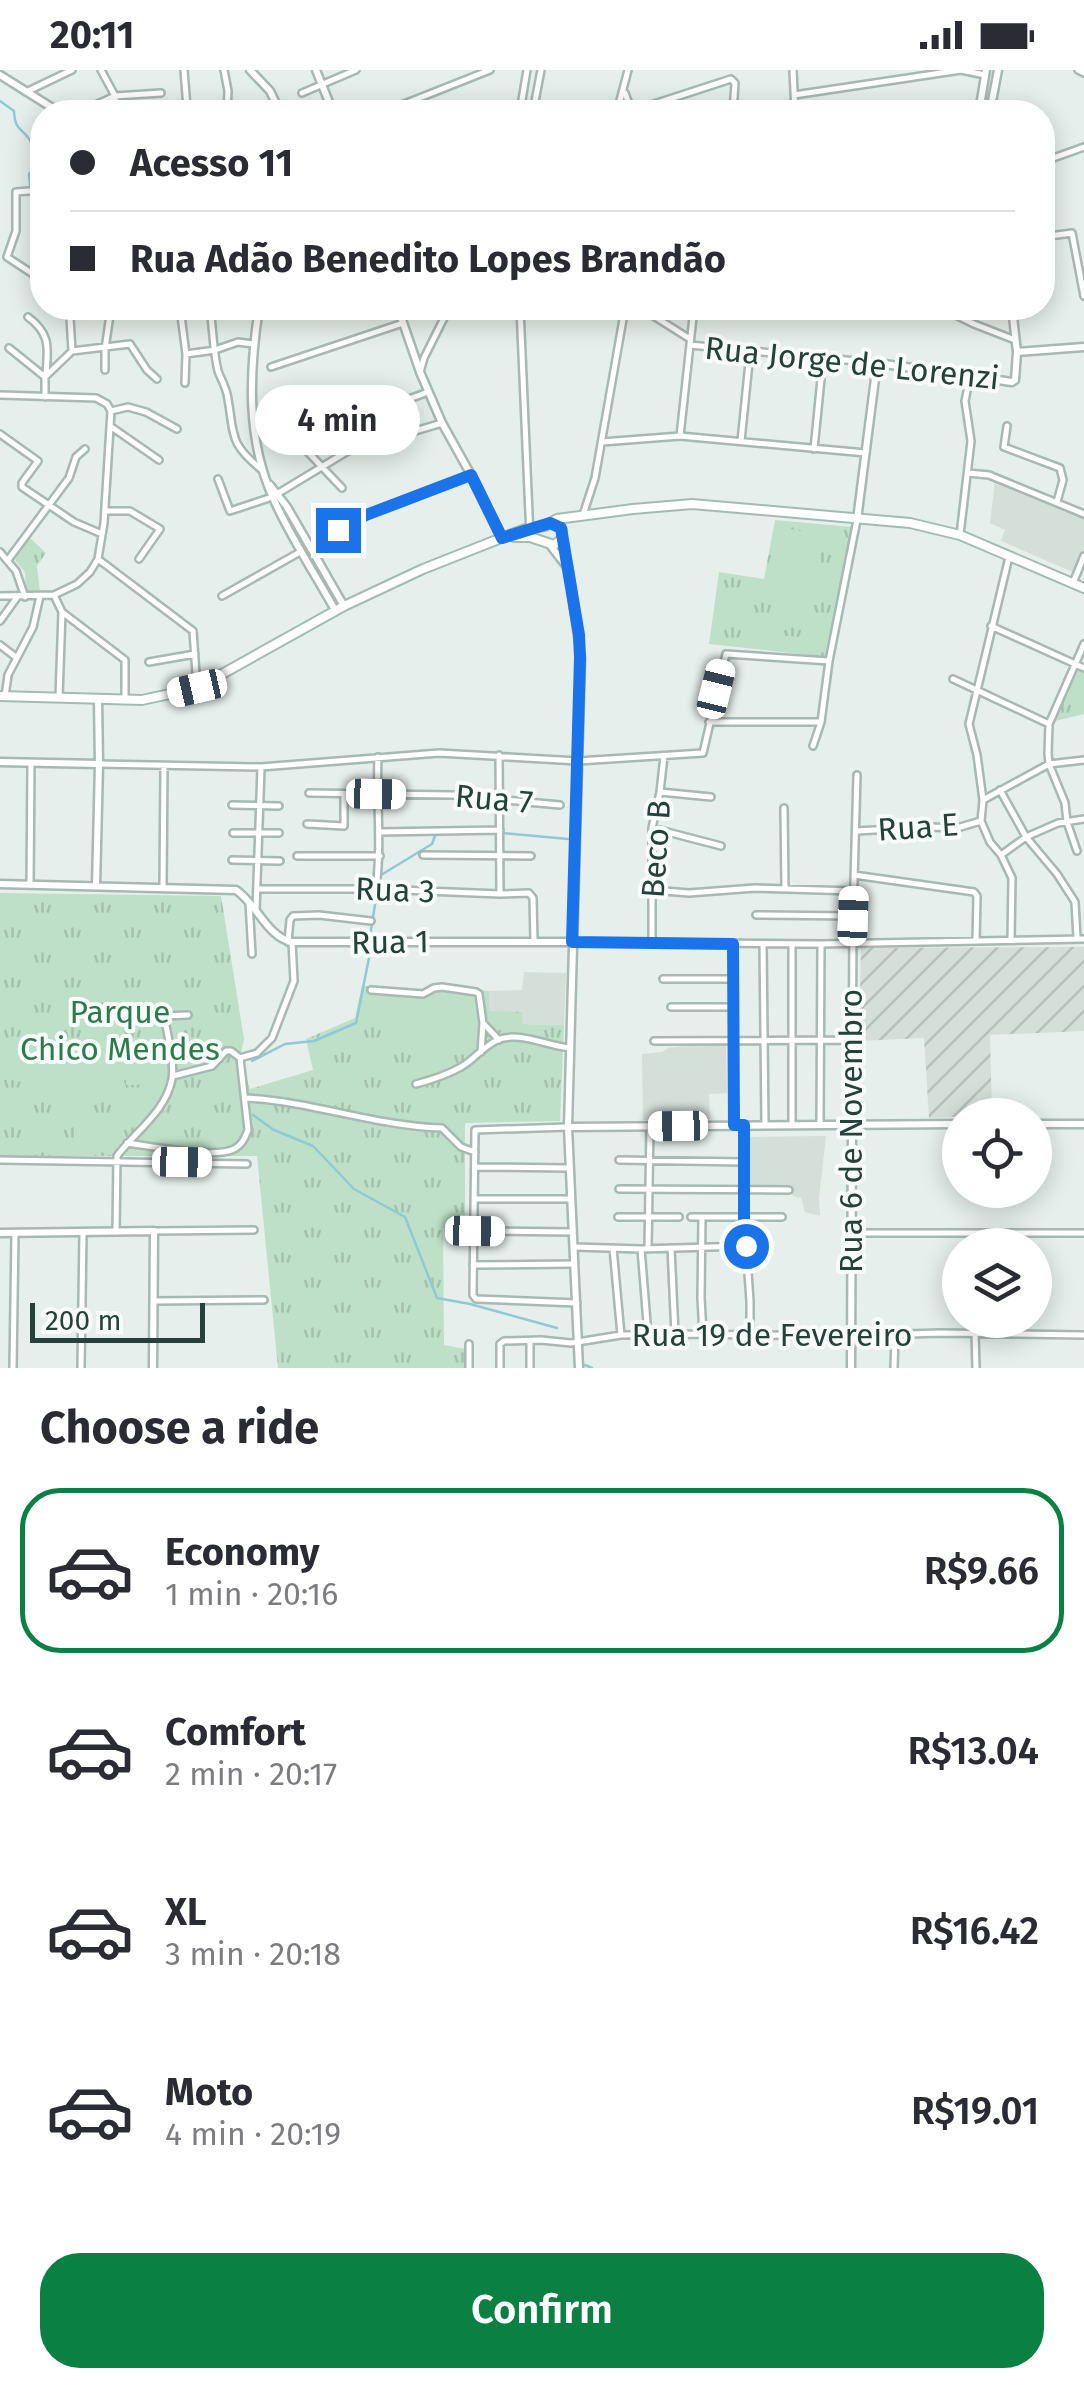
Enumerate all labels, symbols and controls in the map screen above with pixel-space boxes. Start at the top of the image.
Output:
text: 20:11 [50,12,134,58]
text: Acesso 11 [130,140,293,186]
text: Rua Adão Benedito Lopes Brandão [130,236,726,282]
street label: Rua Jorge de Lorenzi [703,329,1001,397]
callout: 4 min [255,385,420,455]
text: 4 min [297,401,378,439]
route end [316,508,361,553]
car [694,656,738,722]
car [164,667,230,709]
street label: Rua 7 [453,777,535,821]
car [346,778,406,810]
street label: Beco B [634,799,678,899]
street label: Rua E [876,805,960,849]
street label: Rua 3 [354,870,436,910]
car [837,885,869,947]
street label: Rua 1 [351,922,429,962]
street label: Rua 6 de Novembro [832,989,870,1273]
park label: Parque Chico Mendes [20,993,220,1068]
map controls [942,1098,1052,1338]
button: locate [942,1098,1052,1208]
car [648,1110,708,1142]
car [152,1146,212,1178]
car [445,1215,505,1247]
route start [724,1224,769,1269]
button: layers [942,1228,1052,1338]
scale bar [30,1298,205,1342]
text: 200 m [45,1304,122,1337]
street label: Rua 19 de Fevereiro [632,1316,912,1354]
text: Choose a ride [40,1401,319,1455]
icon: car [45,1526,135,1616]
text: Economy [165,1529,320,1575]
text: R$9.66 [924,1548,1039,1594]
text: 1 min · 20:16 [165,1575,338,1613]
icon: car [45,1706,135,1796]
text: Comfort [165,1709,306,1755]
text: R$13.04 [908,1728,1039,1774]
text: 2 min · 20:17 [165,1755,337,1793]
icon: car [45,1886,135,1976]
text: XL [165,1889,207,1935]
text: R$16.42 [910,1908,1039,1954]
text: 3 min · 20:18 [165,1935,341,1973]
icon: car [45,2066,135,2156]
text: Moto [165,2069,253,2115]
text: R$19.01 [911,2088,1039,2134]
text: 4 min · 20:19 [165,2115,341,2153]
button: Confirm [40,2253,1044,2368]

